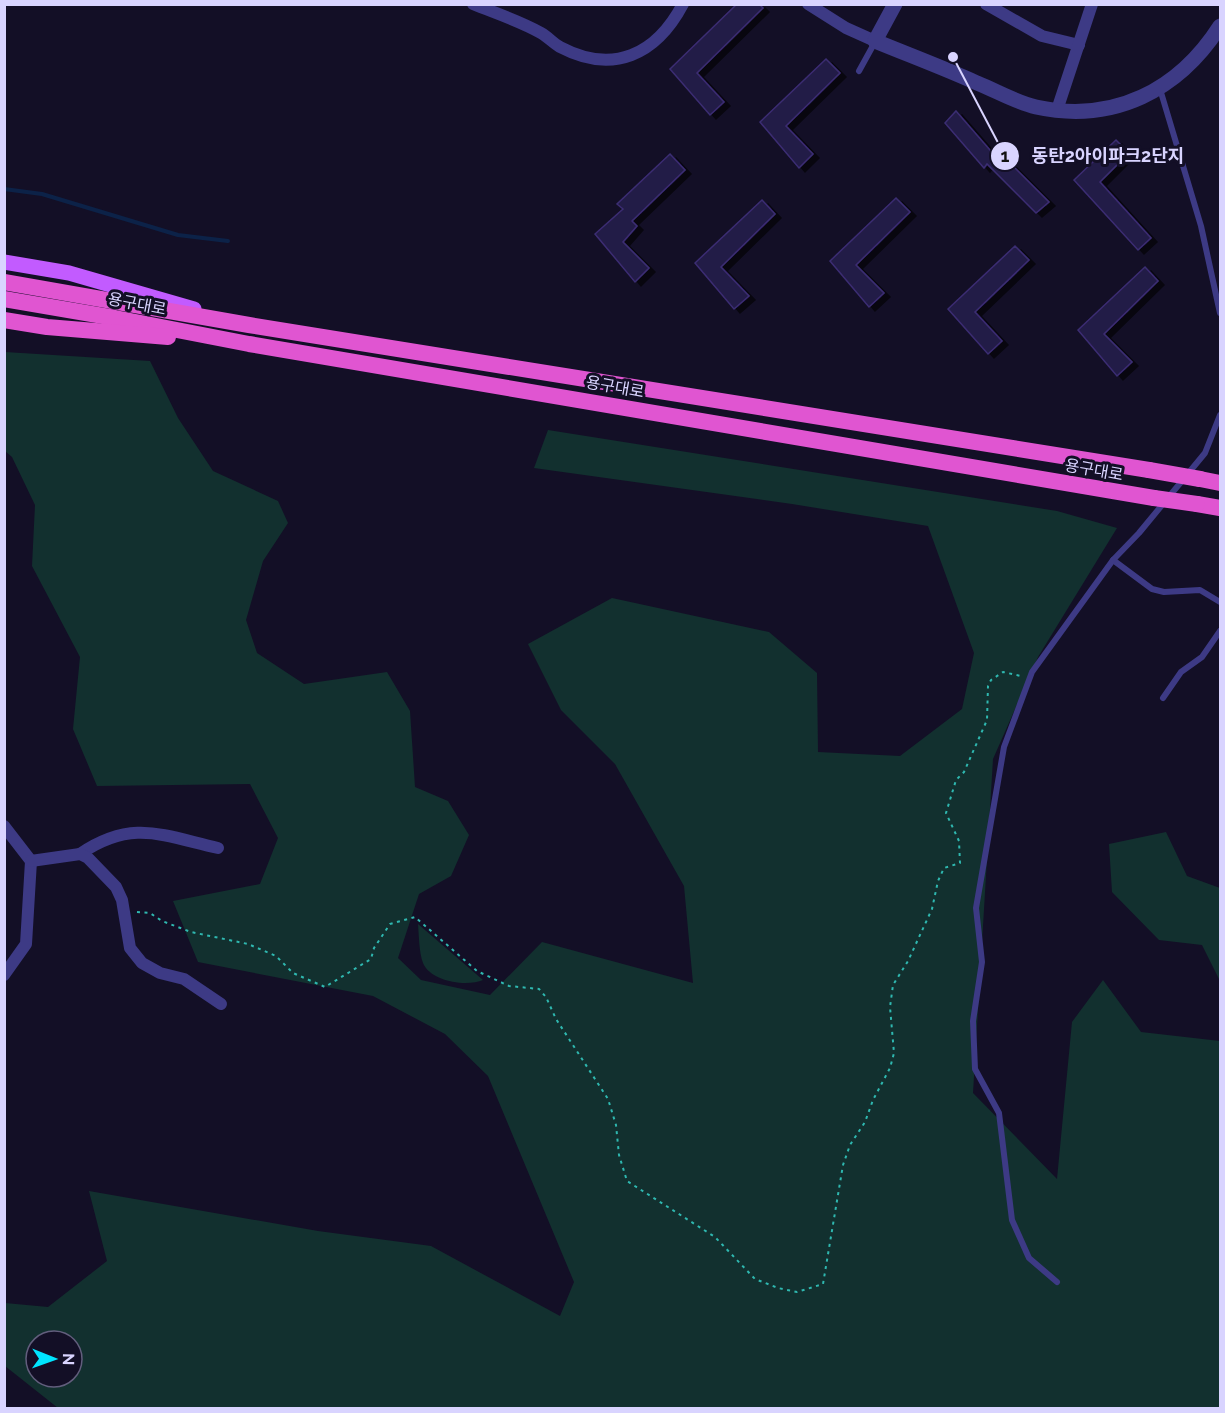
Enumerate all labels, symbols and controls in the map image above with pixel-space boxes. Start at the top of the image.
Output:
callout: 동탄2아이파크2단지 [990,138,1197,174]
text: 1 [1001,145,1010,166]
text: 동탄2아이파크2단지 [1032,145,1184,166]
street label: 용구대로 [106,289,168,319]
street label: 용구대로 [584,373,646,402]
street label: 용구대로 [1063,456,1125,485]
north arrow [24,1329,84,1389]
text: N [59,1353,78,1366]

